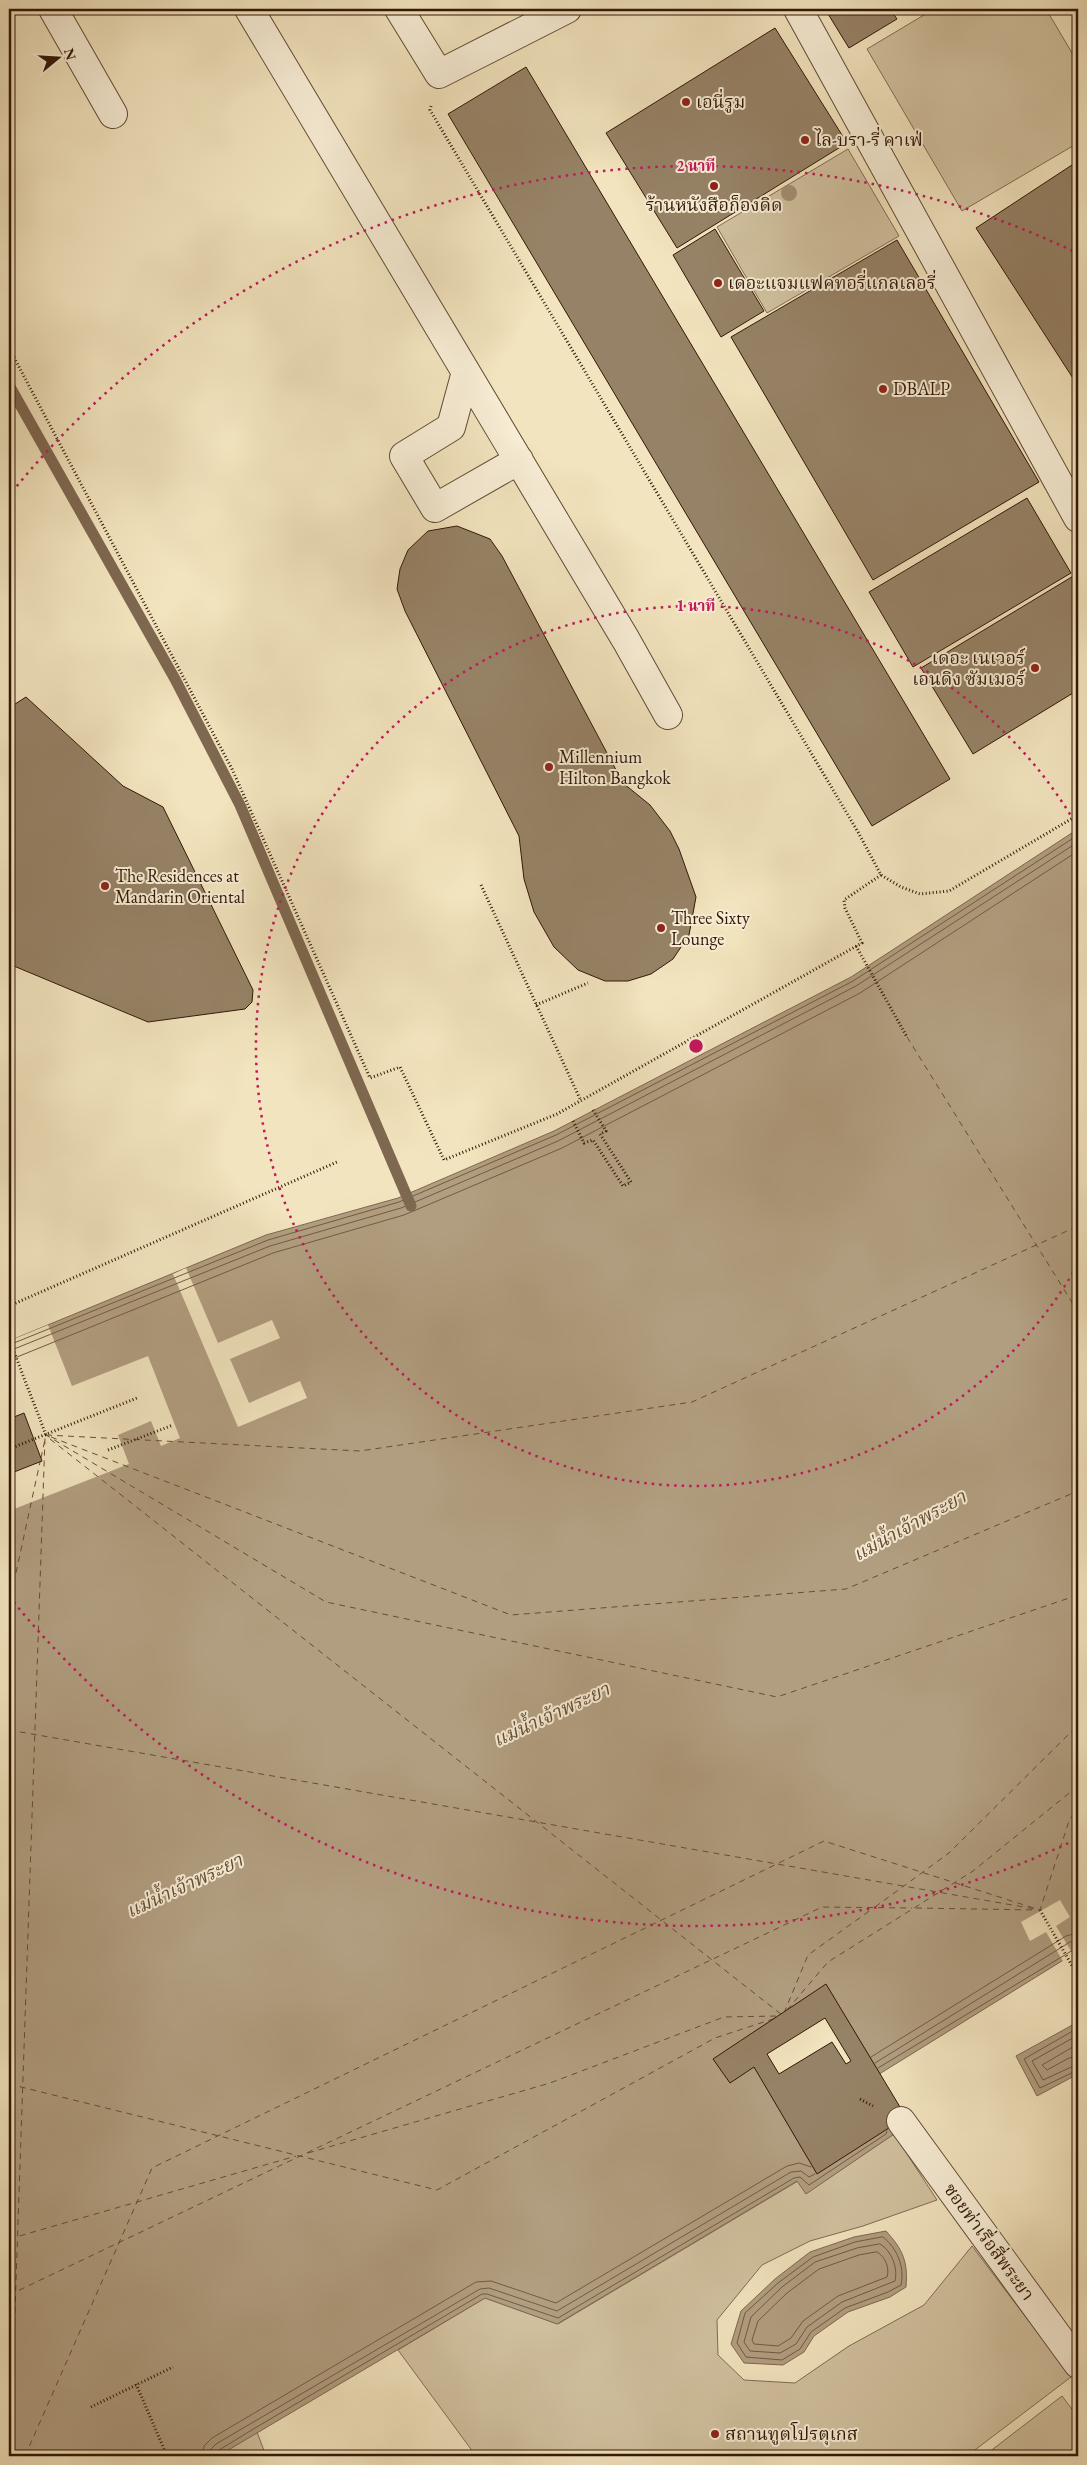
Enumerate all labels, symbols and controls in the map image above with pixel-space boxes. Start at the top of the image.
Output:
north arrow [32,32,82,82]
text: N [60,46,81,63]
place label: เอนี่รูม [696,88,745,113]
marker: เอนี่รูม [680,96,692,108]
place label: ไล-บรา-รี่ คาเฟ่ [814,126,923,151]
marker: ไล-บรา-รี่ คาเฟ่ [799,134,811,146]
text: 2 นาที [677,156,715,175]
marker: ร้านหนังสือก็องดิด [708,180,720,192]
place label: ร้านหนังสือก็องดิด [646,193,782,216]
place label: เดอะแจมแฟคทอรี่แกลเลอรี่ [728,269,936,294]
marker: เดอะแจมแฟคทอรี่แกลเลอรี่ [712,277,724,289]
place label: DBALP [893,377,950,400]
marker: DBALP [877,383,889,395]
text: 1 นาที [677,596,715,615]
place label: เดอะ เนเวอร์ เอนดิง ซัมเมอร์ [912,646,1026,690]
marker: เดอะ เนเวอร์ เอนดิง ซัมเมอร์ [1029,662,1041,674]
place label: Millennium Hilton Bangkok [559,745,671,789]
marker: Millennium Hilton Bangkok [543,761,555,773]
place label: The Residences at Mandarin Oriental [115,864,245,908]
marker: The Residences at Mandarin Oriental [99,880,111,892]
place label: Three Sixty Lounge [671,906,750,950]
marker: Three Sixty Lounge [655,922,667,934]
centre of rings [687,1037,705,1055]
water label: แม่น้ำเจ้าพระยา [847,1482,971,1567]
water label: แม่น้ำเจ้าพระยา [488,1675,614,1752]
water label: แม่น้ำเจ้าพระยา [121,1846,247,1923]
street label: ซอยท่าเรื่อสี่พระยา [939,2177,1041,2305]
place label: สถานทูตโปรตุเกส [725,2421,858,2446]
marker: สถานทูตโปรตุเกส [709,2428,721,2440]

